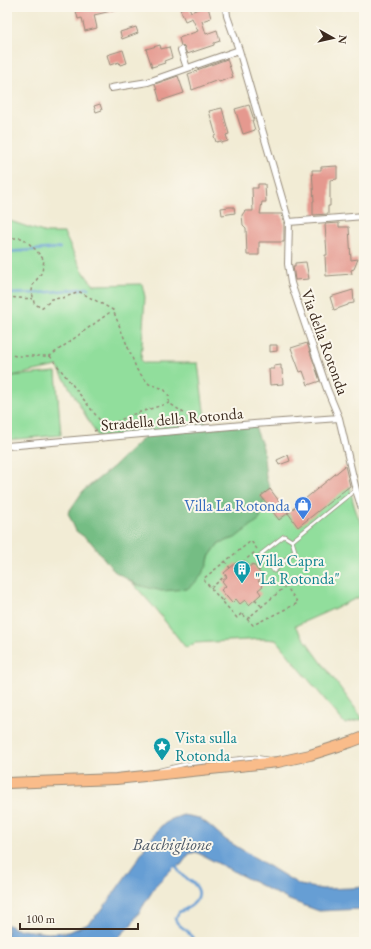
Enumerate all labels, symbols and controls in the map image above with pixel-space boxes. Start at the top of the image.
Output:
north arrow [313,18,353,58]
text: N [335,34,350,45]
street label: Via della Rotonda [296,286,354,398]
street label: Stradella della Rotonda [100,402,245,436]
place label: Villa La Rotonda [184,495,291,516]
shop icon: Villa La Rotonda [293,495,313,520]
place label: Villa Capra "La Rotonda" [255,550,340,589]
building icon: Villa Capra "La Rotonda" [232,559,252,584]
place label: Vista sulla Rotonda [175,727,237,766]
place icon: Vista sulla Rotonda [152,736,172,761]
water label: Bacchiglione [132,833,212,855]
scale bar [20,905,138,931]
text: 100 m [26,911,56,927]

